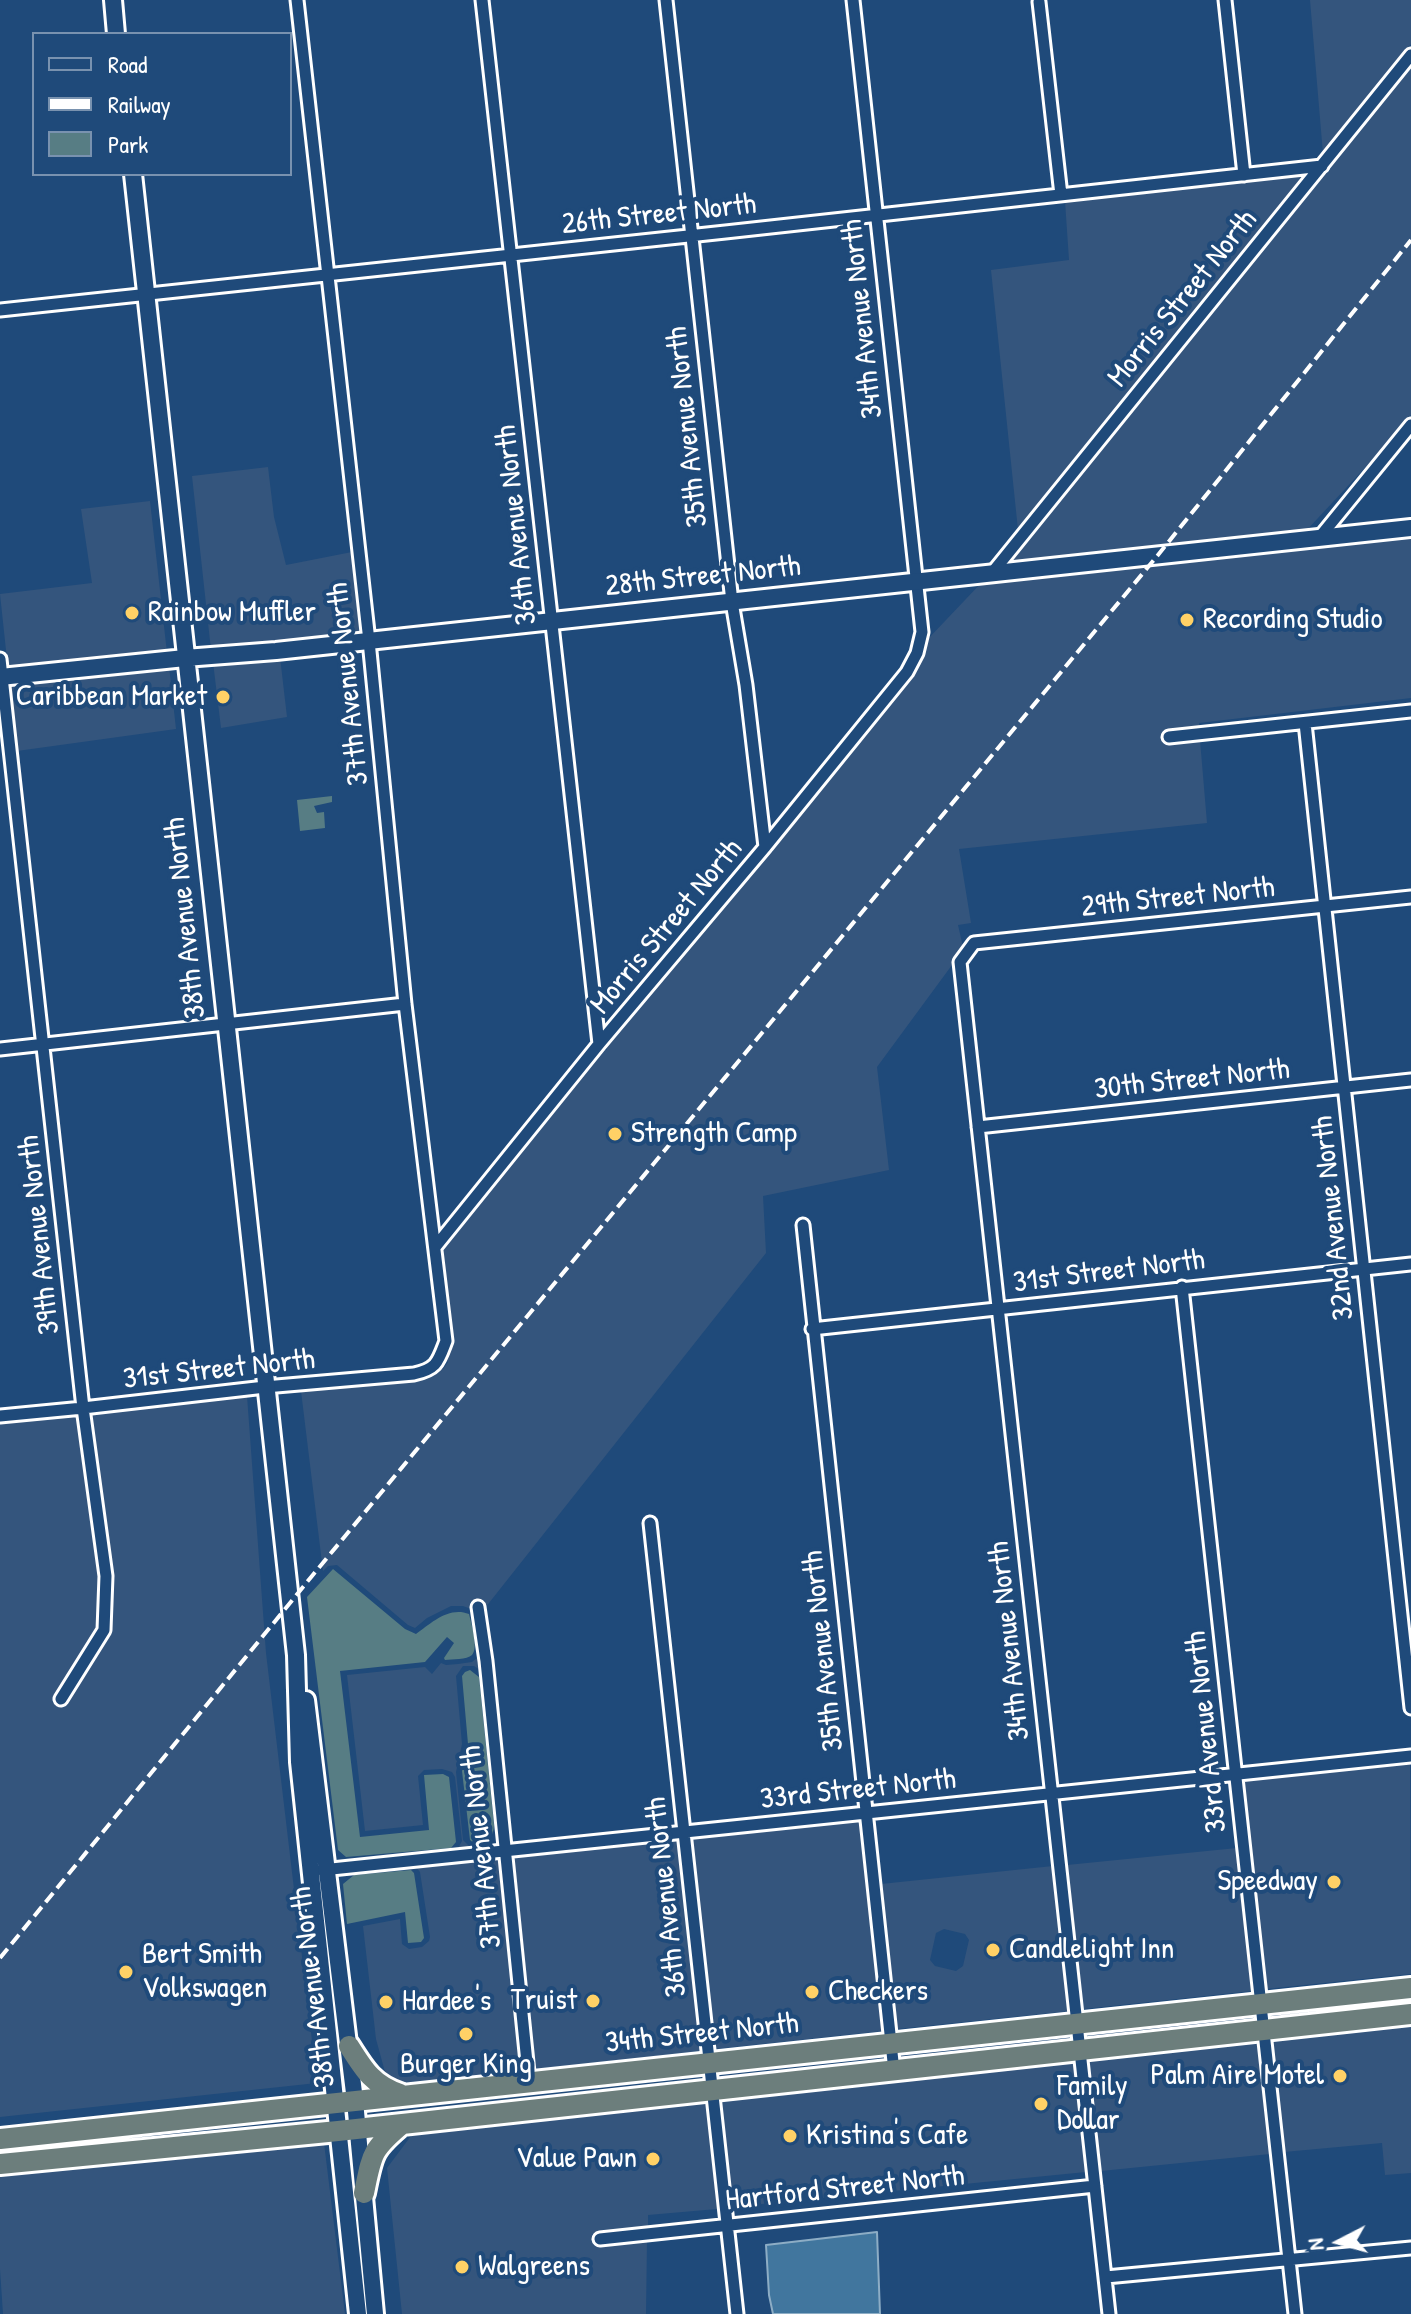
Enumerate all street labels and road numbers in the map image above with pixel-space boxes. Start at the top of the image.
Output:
street label: 26th Street North [560,187,758,243]
street label: Morris Street North [1101,203,1265,395]
street label: 34th Avenue North [835,218,891,420]
street label: 35th Avenue North [660,325,716,529]
street label: 36th Avenue North [489,423,545,627]
street label: 28th Street North [604,549,802,605]
street label: 37th Avenue North [320,581,378,787]
street label: 38th Avenue North [158,816,214,1020]
street label: Morris Street North [583,832,751,1022]
street label: 29th Street North [1080,870,1276,926]
street label: 30th Street North [1093,1052,1291,1108]
street label: 32nd Avenue North [1305,1114,1363,1322]
street label: 39th Avenue North [12,1134,68,1336]
street label: 31st Street North [1011,1242,1207,1302]
street label: 31st Street North [121,1342,317,1398]
street label: 34th Avenue North [982,1540,1038,1742]
street label: 35th Avenue North [796,1549,852,1753]
street label: 33rd Avenue North [1179,1629,1235,1835]
street label: 37th Avenue North [453,1744,511,1950]
street label: 33rd Street North [759,1762,957,1818]
street label: 36th Avenue North [639,1795,695,1999]
street label: 38th Avenue North [284,1885,344,2089]
street label: 34th Street North [604,2006,800,2062]
street label: Hartford Street North [724,2159,966,2219]

